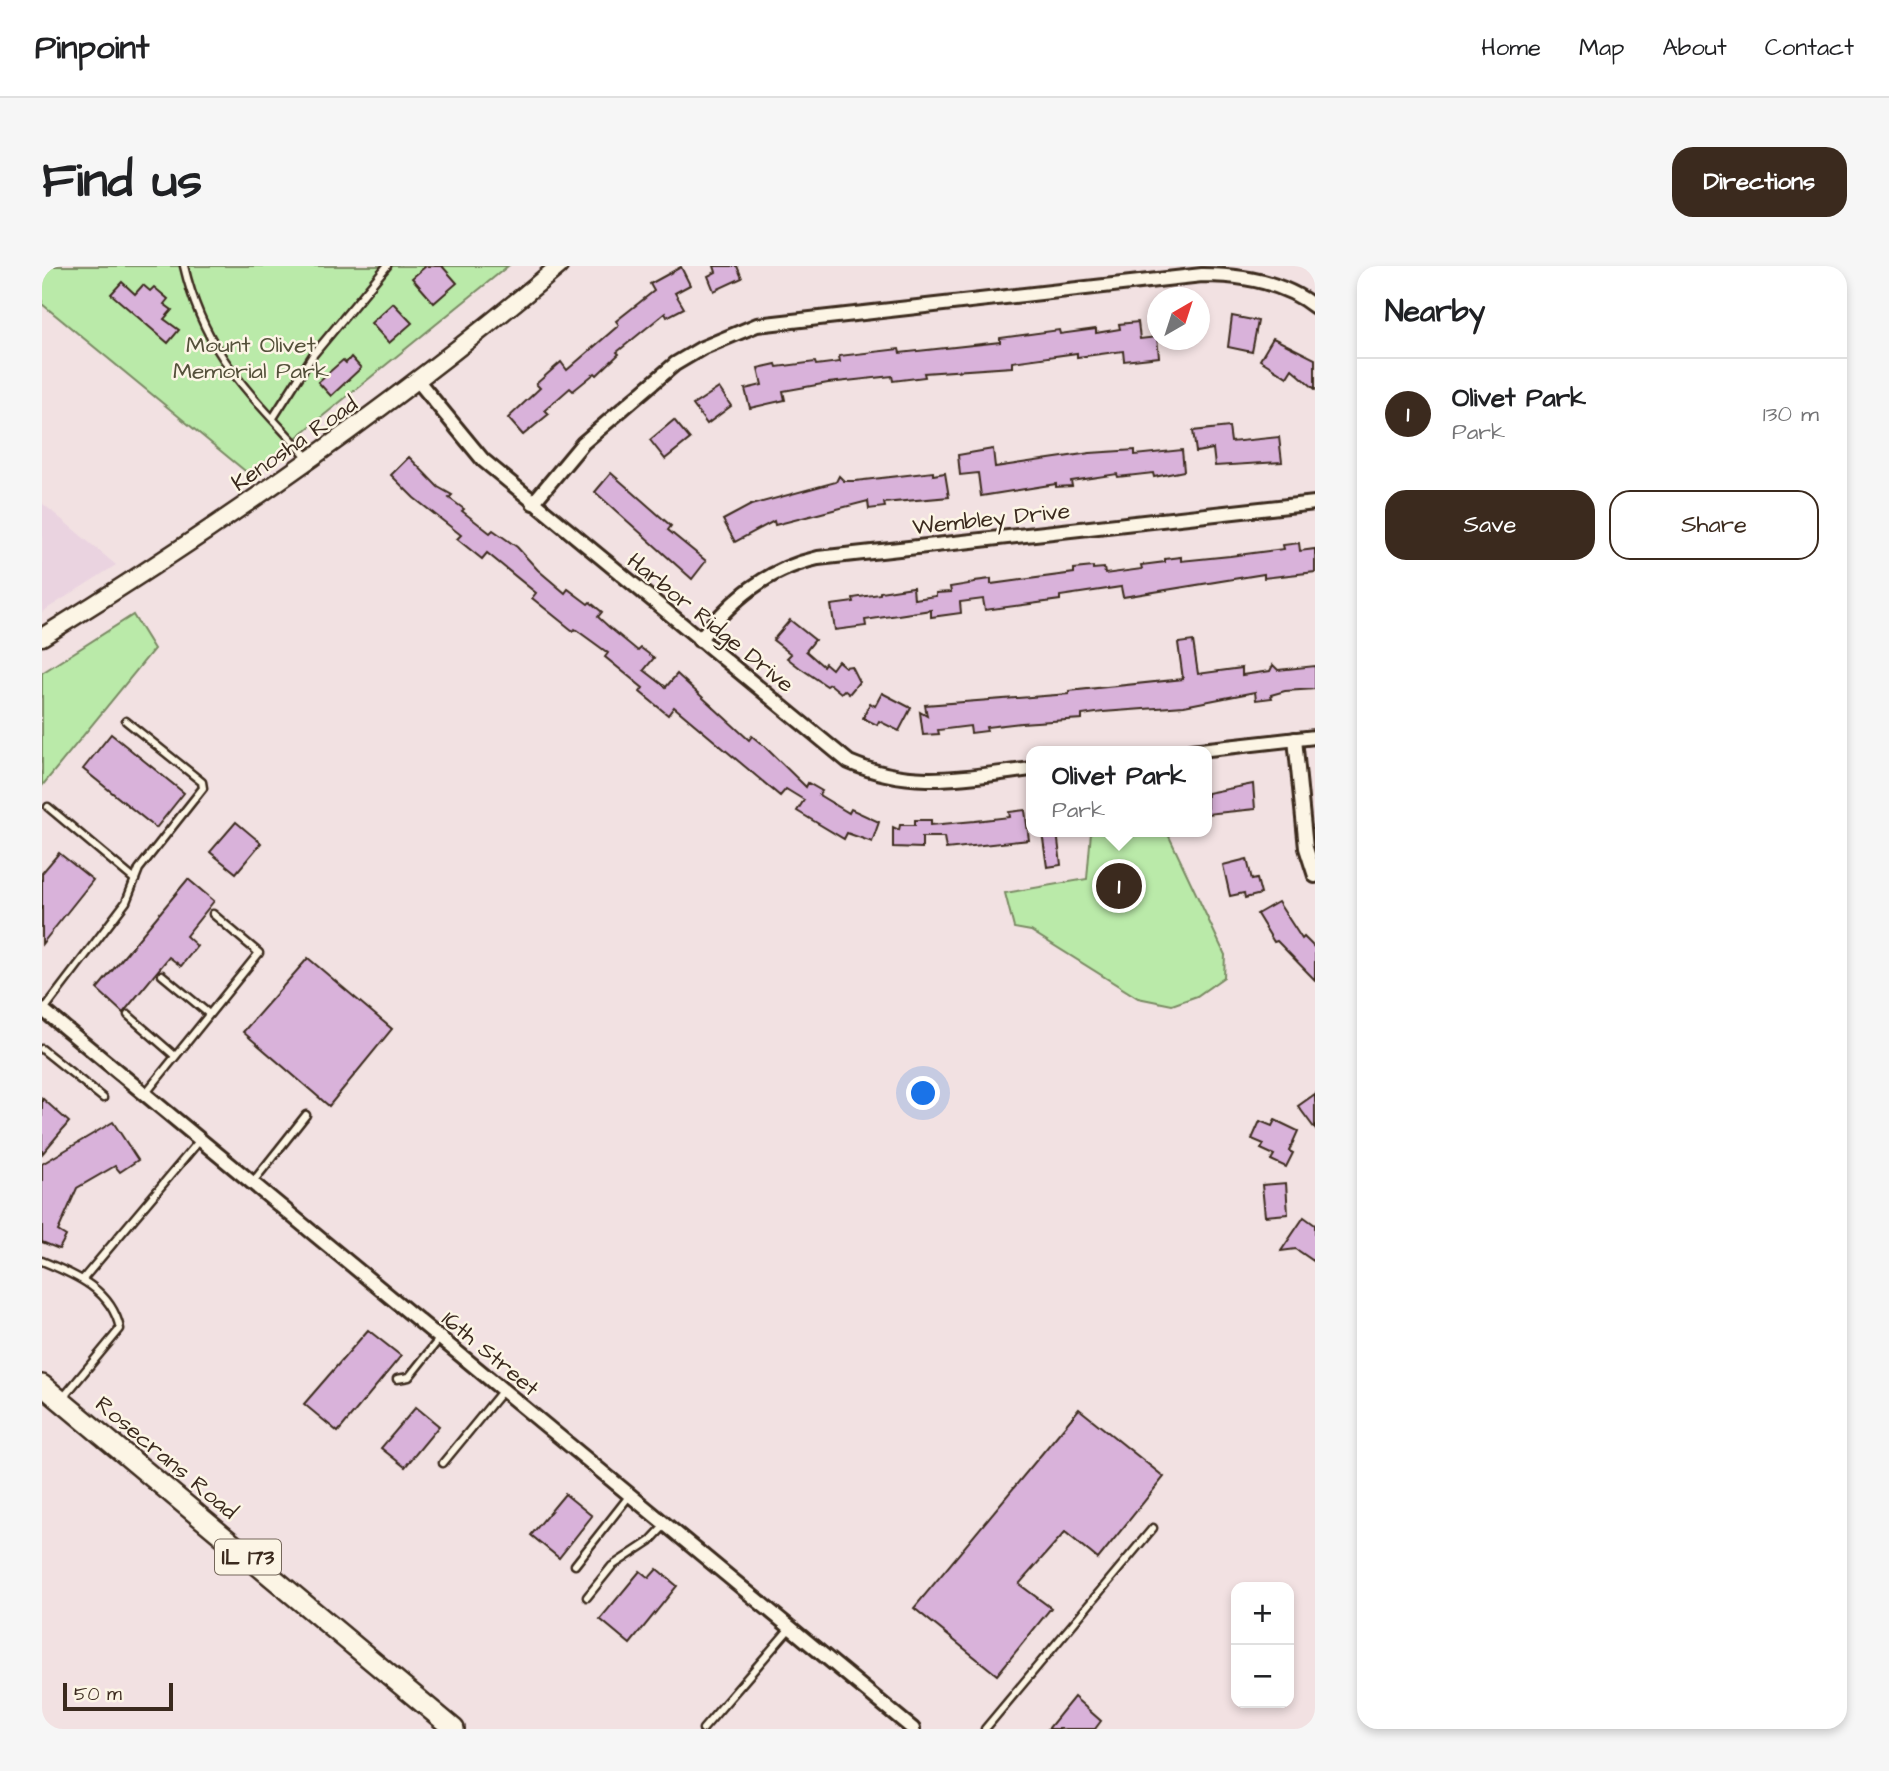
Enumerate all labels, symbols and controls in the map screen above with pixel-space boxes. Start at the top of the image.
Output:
text: Pinpoint [35,25,149,71]
text: Home [1481,31,1541,65]
text: Map [1579,31,1624,65]
text: About [1662,31,1727,65]
text: Contact [1765,31,1854,65]
button: Directions [1672,147,1847,217]
text: Find us [42,148,202,216]
north arrow [1147,287,1210,350]
text: Nearby [1385,291,1485,333]
park label: Mount Olivet Memorial Park [173,329,329,387]
text: Olivet Park [1452,380,1586,416]
street label: Kenosha Road [225,388,364,499]
text: 1 [1407,398,1409,430]
text: 130 m [1763,398,1819,430]
text: Park [1452,416,1505,448]
button: Save [1385,490,1595,560]
button: Share [1609,490,1819,560]
street label: Wembley Drive [911,495,1072,544]
street label: Harbor Ridge Drive [619,545,801,701]
popup [1026,746,1212,837]
text: Olivet Park [1052,758,1186,794]
text: Park [1052,794,1105,826]
pin: 1 [1096,860,1142,912]
your location [906,1076,940,1110]
street label: 16th Street [435,1304,546,1404]
street label: Rosecrans Road [88,1389,245,1527]
road number: IL 173 [215,1540,281,1574]
map controls [1231,1582,1294,1708]
button: + [1231,1582,1294,1645]
button: − [1231,1645,1294,1708]
scale bar [63,1680,173,1712]
text: 50 m [74,1681,122,1708]

